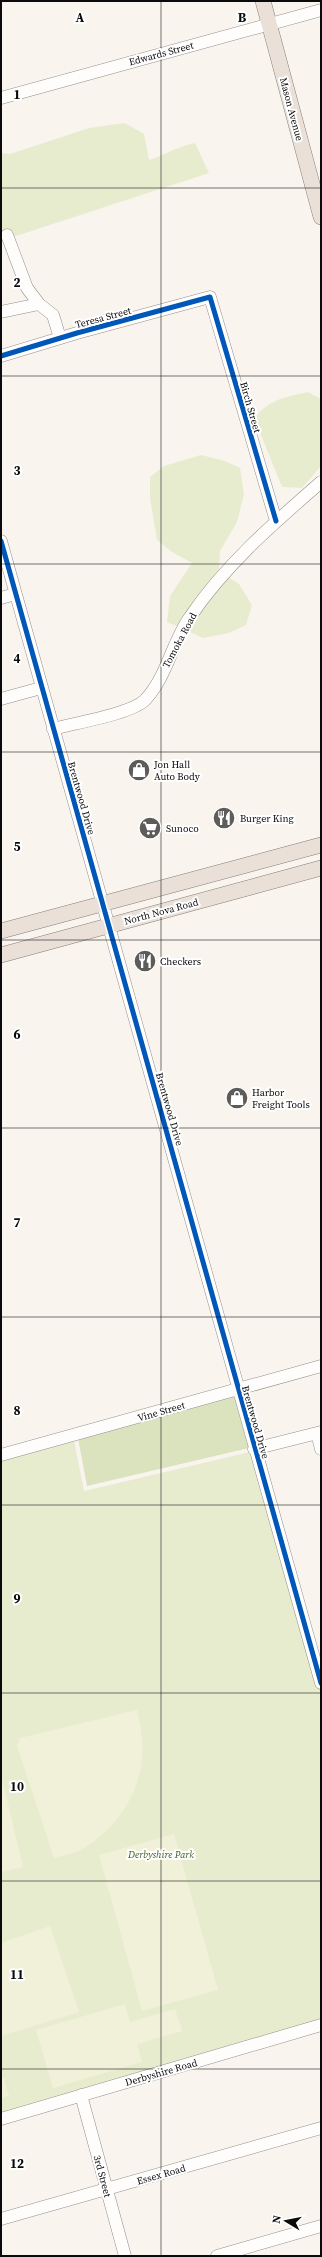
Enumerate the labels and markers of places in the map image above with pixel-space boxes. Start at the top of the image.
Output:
shop icon: Jon Hall Auto Body [126,757,152,783]
place label: Jon Hall Auto Body [153,758,201,783]
restaurant icon: Burger King [211,805,237,831]
place label: Burger King [240,812,294,825]
supermarket icon: Sunoco [137,815,163,841]
place label: Sunoco [166,822,199,835]
restaurant icon: Checkers [132,948,158,974]
place label: Checkers [160,955,201,968]
shop icon: Harbor Freight Tools [224,1085,250,1111]
place label: Harbor Freight Tools [252,1086,310,1111]

